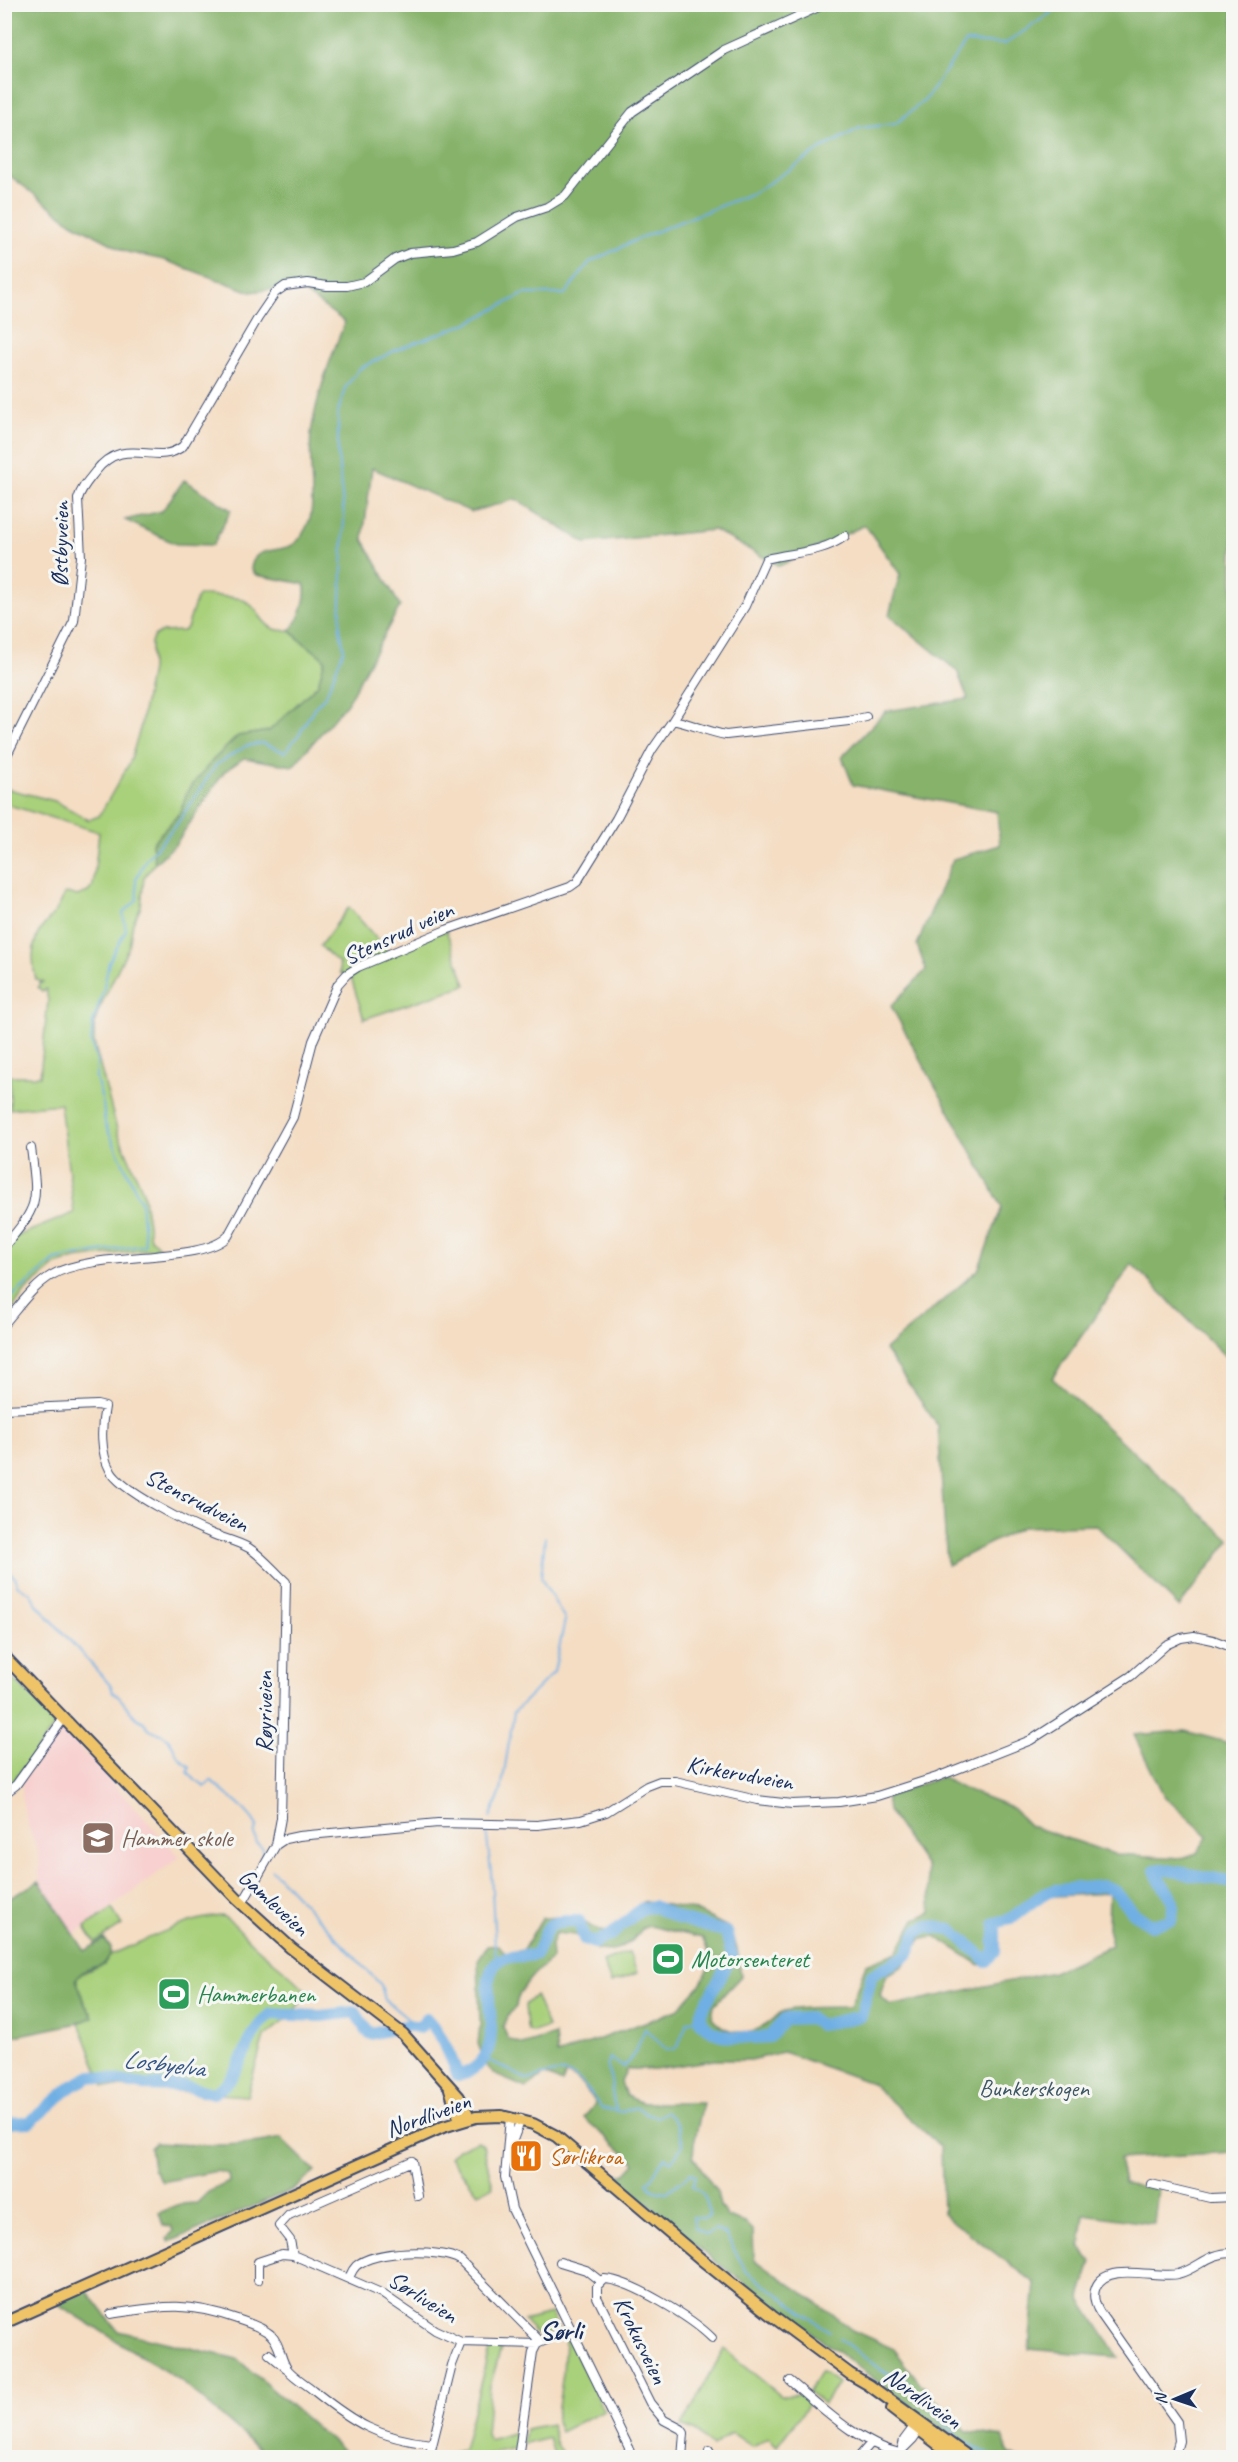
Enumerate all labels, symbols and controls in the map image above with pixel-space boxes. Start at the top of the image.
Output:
street label: Østbyveien [44,500,76,587]
street label: Stensrud veien [338,894,459,972]
street label: Stensrudveien [140,1461,255,1539]
street label: Røyriveien [249,1670,279,1753]
street label: Kirkerudveien [684,1749,797,1797]
school or university icon: Hammer skole [80,1820,116,1856]
place label: Hammer skole [121,1823,235,1853]
street label: Gamleveien [232,1862,317,1943]
sports icon: Motorsenteret [650,1941,686,1977]
place label: Motorsenteret [691,1944,811,1974]
sports icon: Hammerbanen [156,1976,192,2012]
place label: Hammerbanen [197,1979,316,2009]
water label: Losbyelva [122,2042,210,2085]
park label: Bunkerskogen [979,2073,1090,2103]
street label: Nordliveien [381,2086,475,2144]
restaurant icon: Sørlikroa [508,2138,544,2174]
place label: Sørlikroa [549,2141,624,2171]
street label: Sørliveien [383,2264,464,2331]
street label: Krokusveien [607,2291,675,2389]
district label: Sørli [540,2313,586,2347]
street label: Nordliveien [878,2360,968,2436]
north arrow [1145,2369,1205,2429]
text: N [1151,2391,1171,2405]

